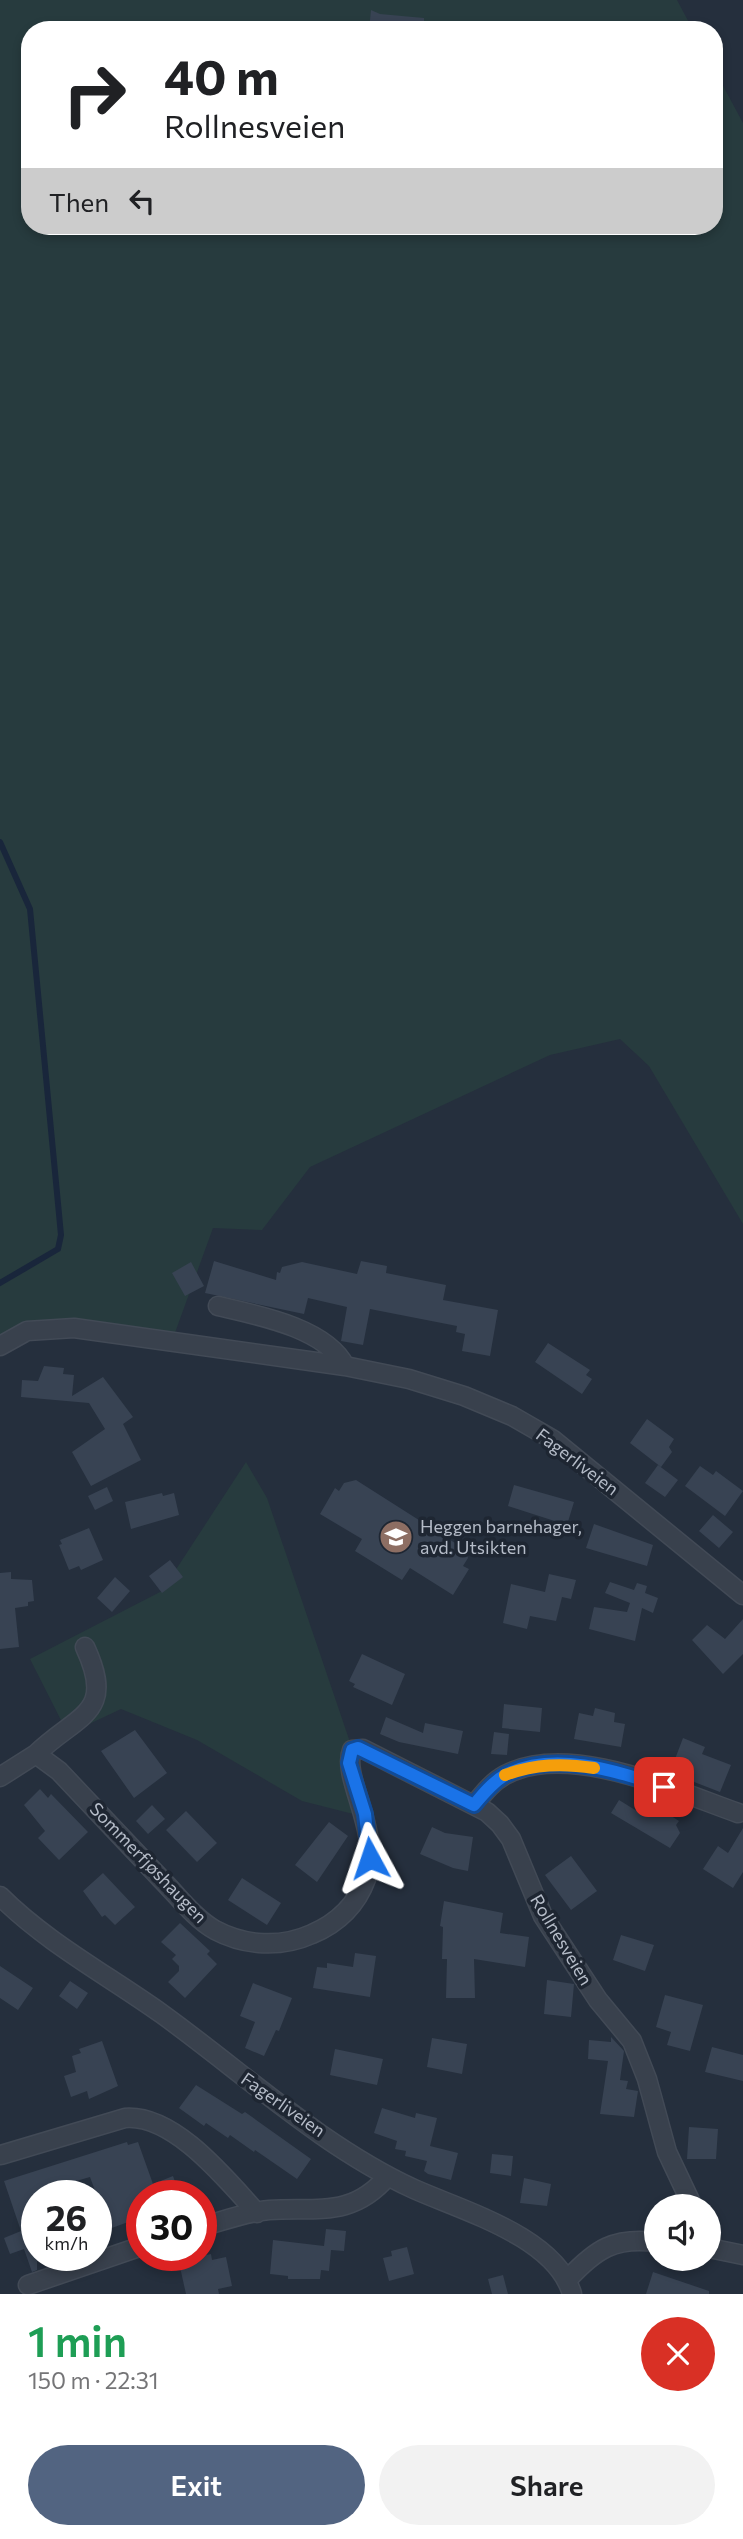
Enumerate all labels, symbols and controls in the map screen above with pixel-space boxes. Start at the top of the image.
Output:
text: 40 m [164,45,279,105]
icon: right [49,49,140,140]
text: Rollnesveien [164,105,345,145]
icon: left [123,182,161,220]
text: Then [49,186,109,217]
street label: Fagerliveien [532,1423,623,1499]
place label: Heggen barnehager, avd. Utsikten [420,1515,582,1558]
school or university icon: Heggen barnehager, avd. Utsikten [377,1518,415,1556]
pin [634,1757,694,1817]
icon: arrive [645,1768,683,1806]
street label: Sommerfjøshaugen [86,1797,212,1927]
position arrow [333,1821,407,1895]
street label: Rollnesveien [526,1890,598,1989]
street label: Fagerliveien [237,2067,330,2141]
speed limit sign: 30 [126,2180,217,2271]
map controls [644,2194,721,2271]
button: sound [644,2194,721,2271]
text: 26 [46,2195,87,2238]
text: km/h [45,2232,88,2254]
text: 1 min [28,2314,127,2366]
button: close [641,2317,715,2391]
text: 150 m · 22:31 [28,2366,159,2394]
button: Exit [28,2445,365,2525]
button: Share [379,2445,715,2525]

